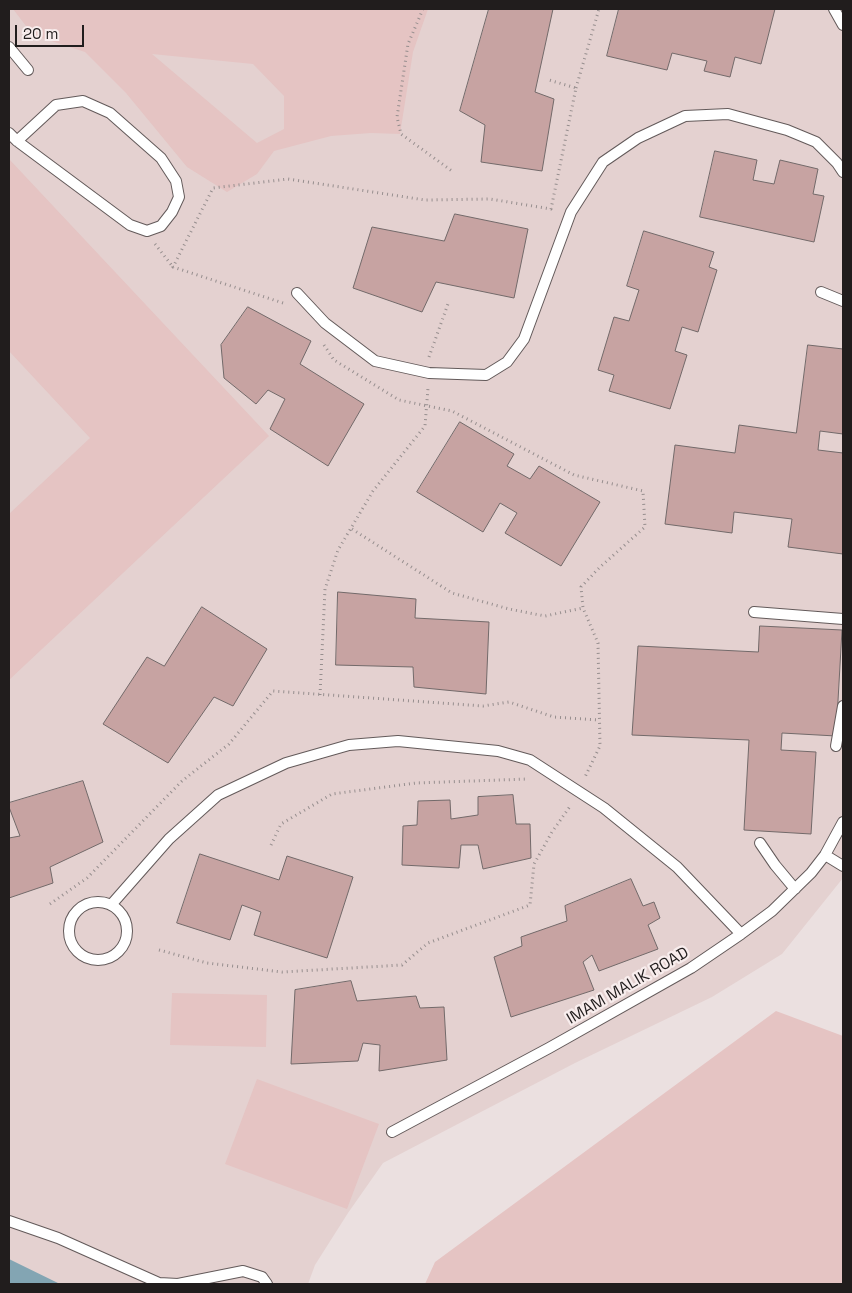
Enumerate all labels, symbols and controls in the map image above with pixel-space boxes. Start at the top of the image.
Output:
scale bar [18,15,86,47]
text: 20 m [23,24,58,43]
street label: IMAM MALIK ROAD [564,943,692,1029]

